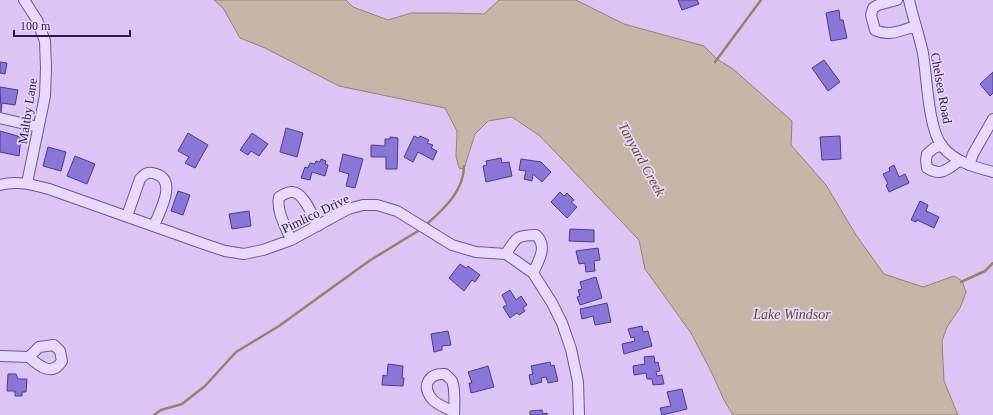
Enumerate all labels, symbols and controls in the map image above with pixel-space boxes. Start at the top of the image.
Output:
scale bar [14,12,130,38]
text: 100 m [20,19,51,33]
street label: Chelsea Road [928,51,955,125]
street label: Maltby Lane [15,77,40,145]
water label: Tanyard Creek [615,120,668,199]
street label: Pimlico Drive [279,191,352,236]
water label: Lake Windsor [752,307,831,322]

